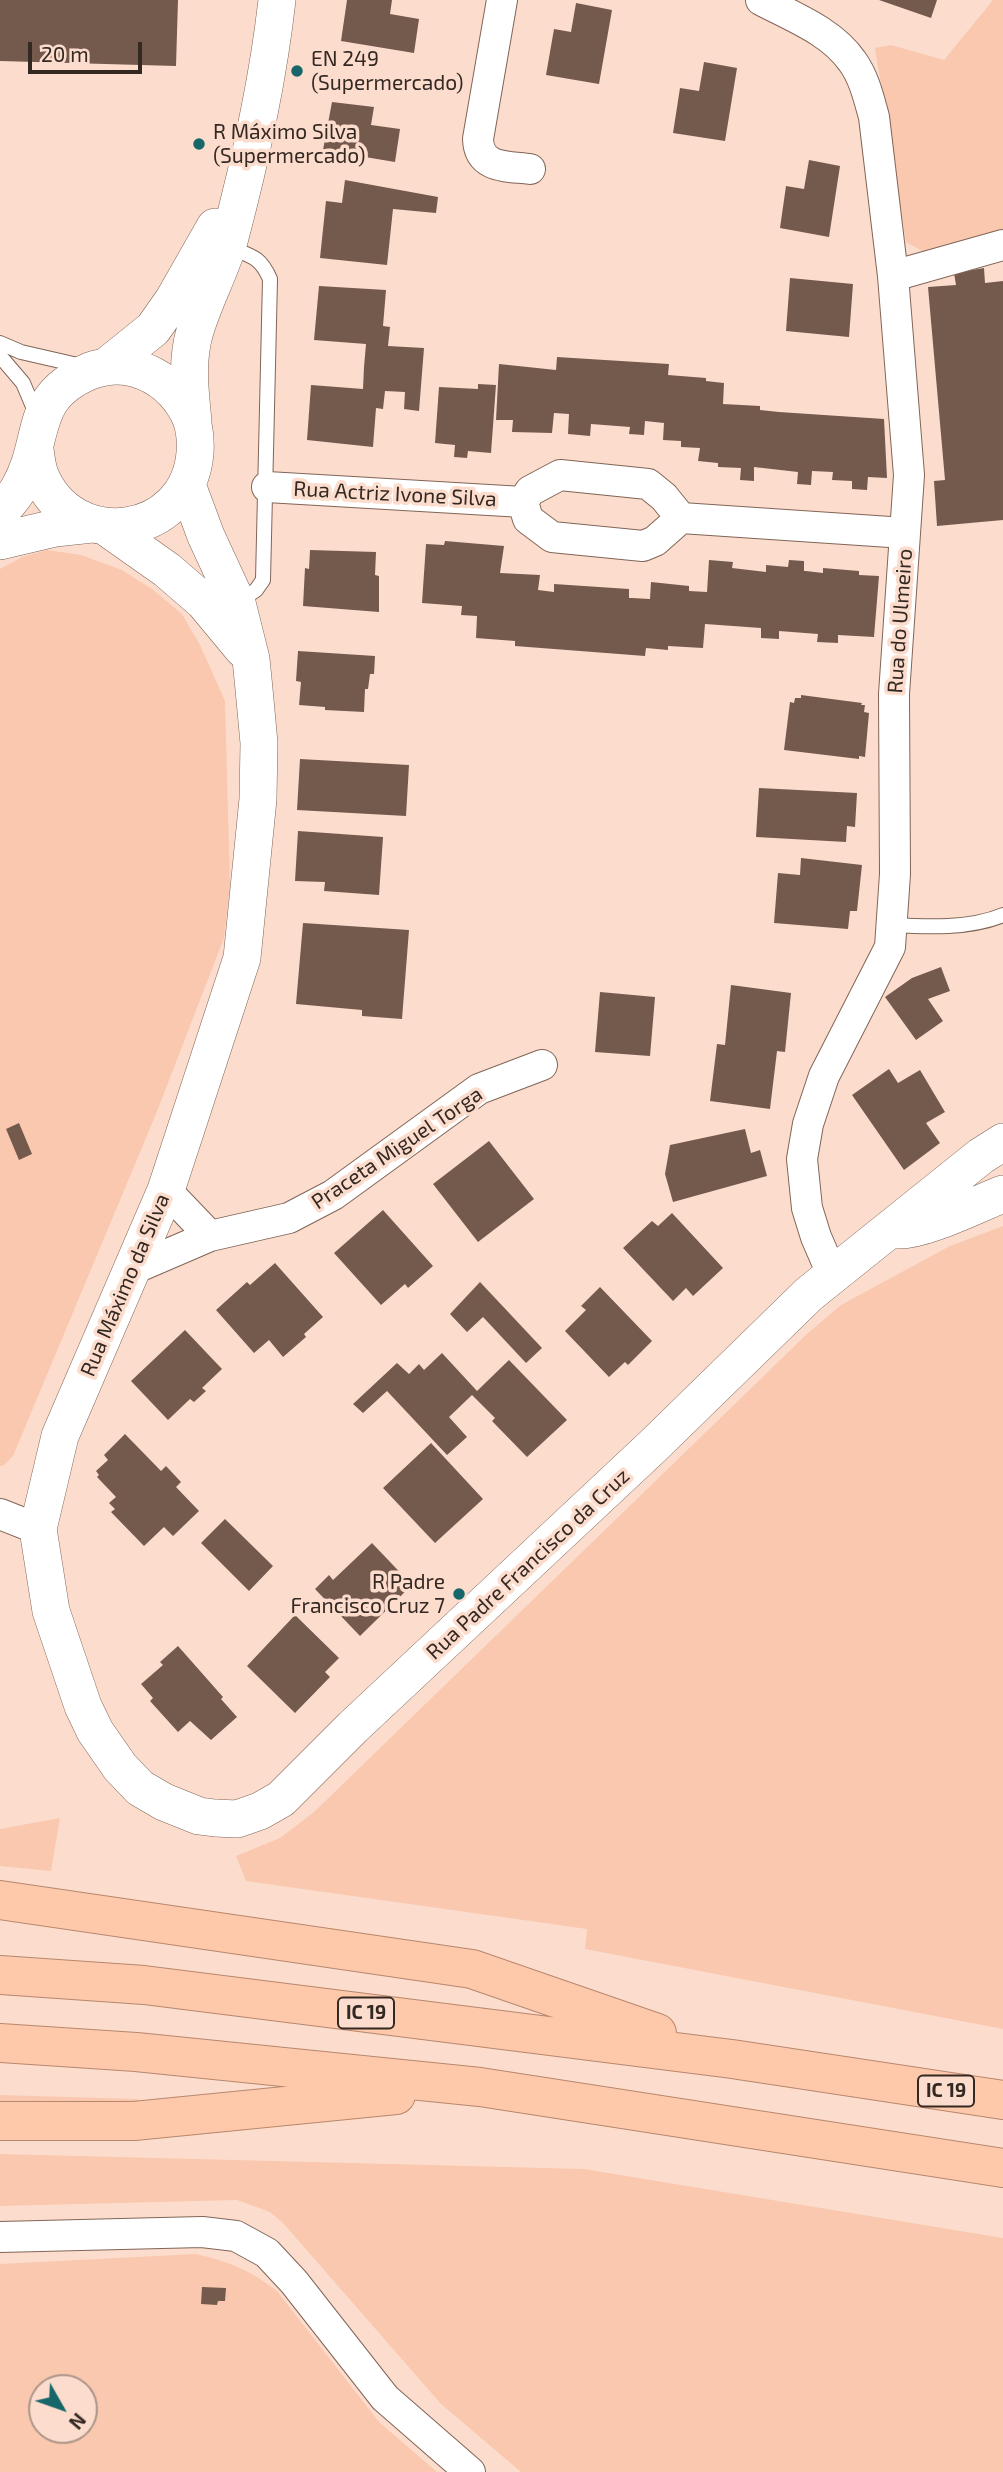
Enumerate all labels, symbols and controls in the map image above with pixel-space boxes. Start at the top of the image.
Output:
scale bar [32,28,145,72]
text: 20 m [41,41,89,66]
place label: EN 249 (Supermercado) [311,46,464,96]
marker: EN 249 (Supermercado) [289,63,305,79]
place label: R Máximo Silva (Supermercado) [213,119,366,169]
marker: R Máximo Silva (Supermercado) [191,136,207,152]
street label: Rua Actriz Ivone Silva [293,476,497,512]
street label: Rua do Ulmeiro [882,548,918,694]
street label: Praceta Miguel Torga [307,1081,487,1215]
street label: Rua Máximo da Silva [75,1190,175,1380]
street label: Rua Padre Francisco da Cruz [421,1463,635,1665]
place label: R Padre Francisco Cruz 7 [291,1569,445,1619]
marker: R Padre Francisco Cruz 7 [451,1586,467,1602]
road number: IC 19 [338,1997,394,2028]
road number: IC 19 [918,2076,974,2106]
north arrow [28,2374,98,2444]
text: N [65,2409,91,2434]

